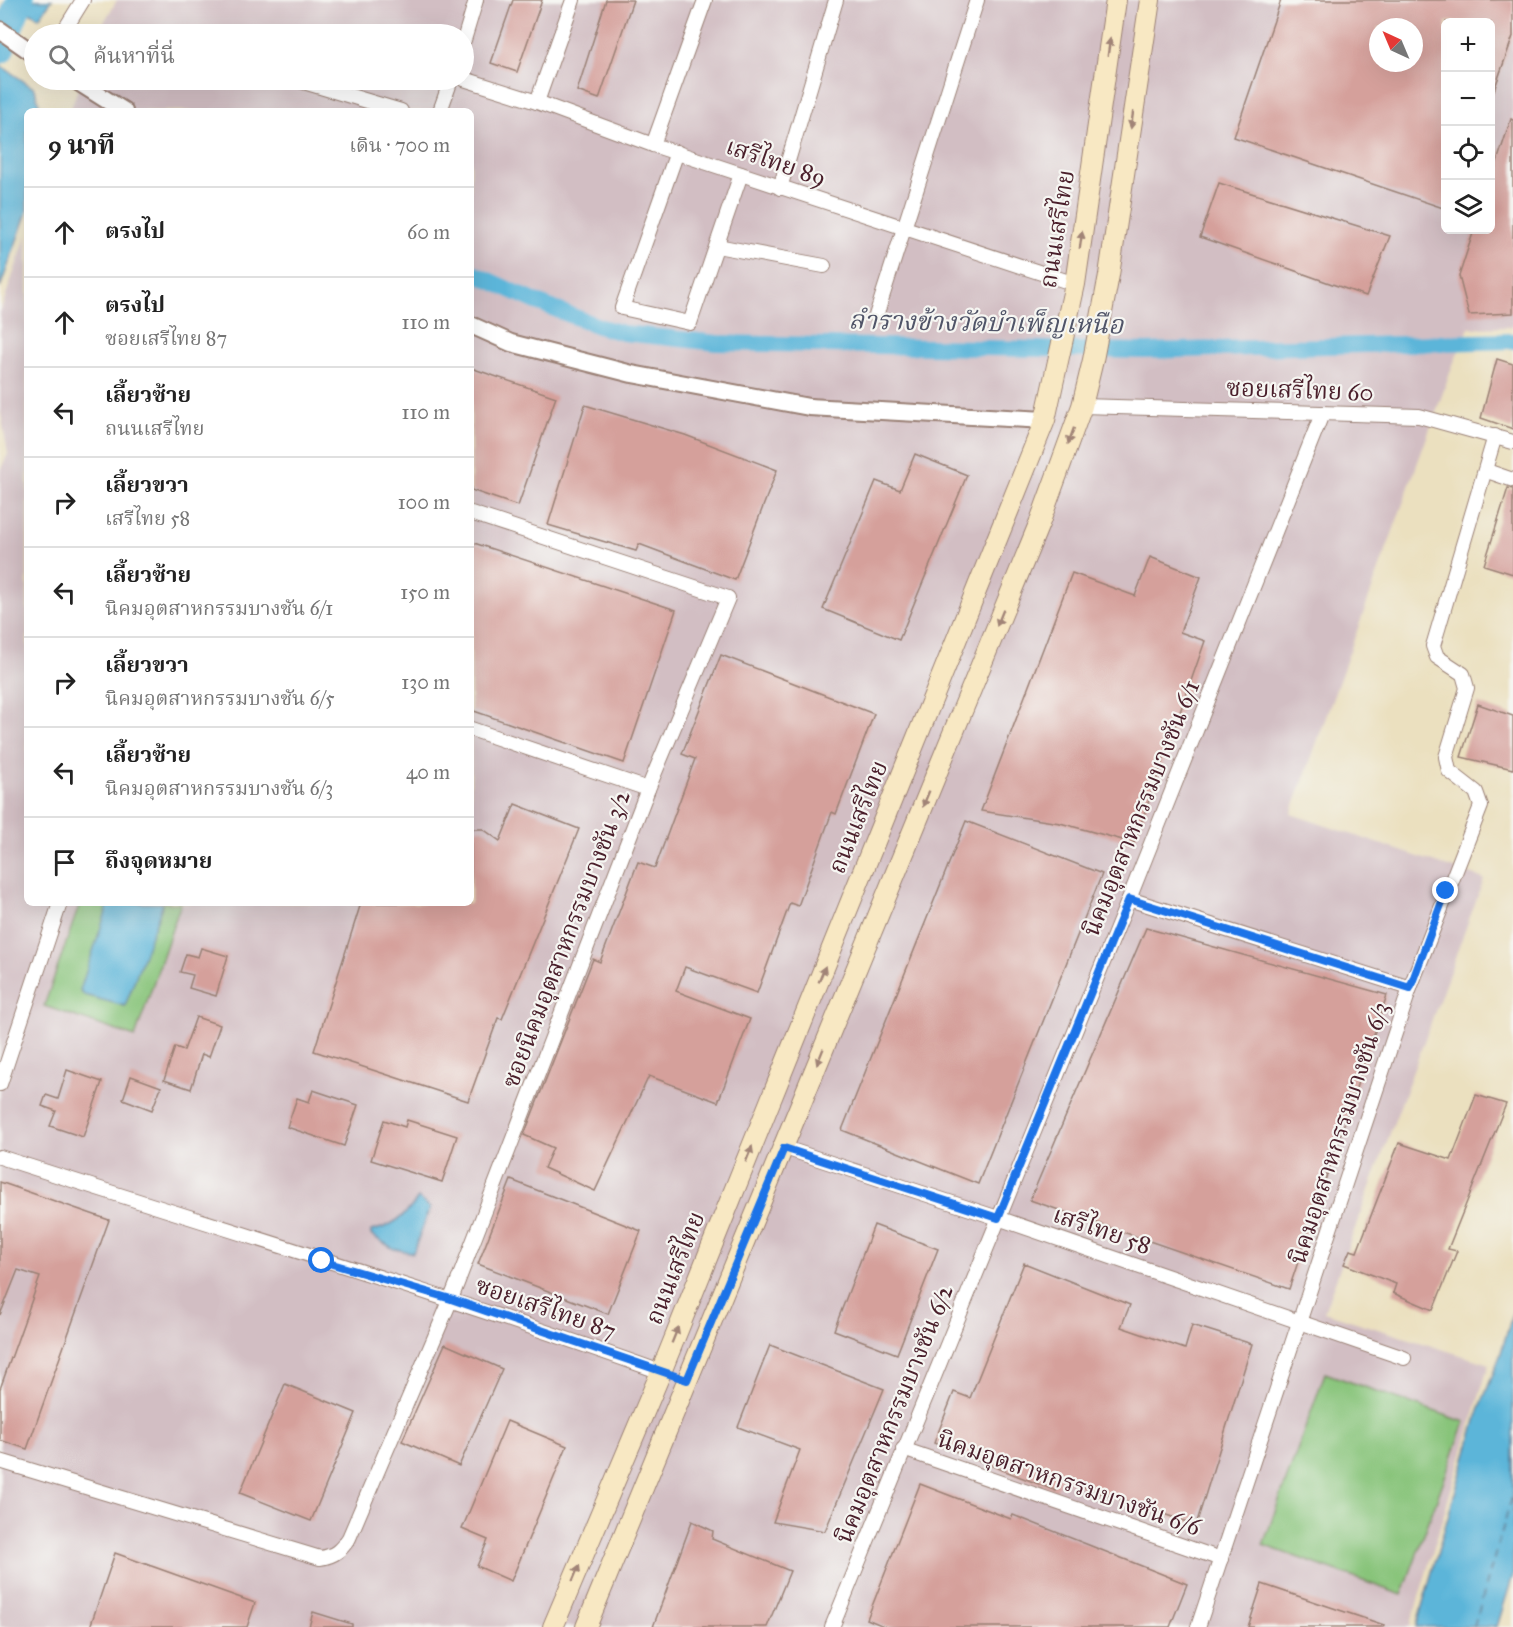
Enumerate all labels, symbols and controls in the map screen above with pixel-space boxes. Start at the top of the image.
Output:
north arrow [1369,18,1423,72]
map controls [1441,18,1495,234]
button: + [1441,18,1495,72]
search box [24,24,474,90]
one-way arrow [1105,38,1114,57]
icon: search [45,41,78,74]
text: ค้นหาที่นี่ [93,42,175,69]
button: − [1441,72,1495,126]
one-way arrow [1127,111,1136,130]
button: locate [1441,126,1495,180]
street label: เสรีไทย 89 [722,128,831,193]
text: 9 นาที [48,129,115,161]
text: เดิน · 700 m [349,133,450,157]
street label: ถนนเสรีไทย [1030,167,1081,290]
button: layers [1441,180,1495,234]
icon: ahead [48,216,81,249]
text: ตรงไป [105,217,165,244]
text: 60 m [407,220,450,244]
one-way arrow [1077,231,1086,250]
text: ตรงไป [105,291,165,318]
water label: ลำรางข้างวัดบำเพ็ญเหนือ [848,304,1124,340]
icon: ahead [48,306,81,339]
text: 110 m [402,310,450,334]
text: ซอยเสรีไทย 87 [105,326,227,350]
street label: ซอยเสรีไทย 60 [1226,369,1374,408]
text: เลี้ยวซ้าย [105,381,191,408]
icon: left [48,396,81,429]
text: 110 m [402,400,450,424]
text: ถนนเสรีไทย [105,416,204,440]
one-way arrow [1065,428,1075,446]
text: เลี้ยวขวา [105,471,189,498]
icon: right [48,486,81,519]
text: 100 m [398,490,450,514]
text: เสรีไทย 58 [105,506,190,530]
text: เลี้ยวซ้าย [105,561,191,588]
icon: left [48,576,81,609]
text: 150 m [400,580,450,604]
text: นิคมอุตสาหกรรมบางชัน 6/1 [105,596,333,620]
one-way arrow [995,610,1005,628]
text: เลี้ยวขวา [105,651,189,678]
icon: right [48,666,81,699]
text: 130 m [401,670,450,694]
street label: นิคมอุตสาหกรรมบางชัน 6/1 [1076,675,1206,941]
text: นิคมอุตสาหกรรมบางชัน 6/5 [105,686,335,710]
text: เลี้ยวซ้าย [105,741,191,768]
street label: ถนนเสรีไทย [819,755,894,878]
icon: left [48,756,81,789]
text: 40 m [406,760,450,784]
text: นิคมอุตสาหกรรมบางชัน 6/3 [105,776,333,800]
street label: ซอยนิคมอุตสาหกรรมบางชัน 3/2 [495,786,637,1092]
one-way arrow [921,790,931,808]
icon: arrive [48,846,81,879]
text: ถึงจุดหมาย [105,847,212,874]
route end [1432,877,1458,903]
one-way arrow [818,965,827,983]
street label: นิคมอุตสาหกรรมบางชัน 6/3 [1282,998,1396,1268]
one-way arrow [815,1048,825,1066]
one-way arrow [744,1145,754,1163]
street label: เสรีไทย 58 [1049,1196,1156,1261]
street label: ถนนเสรีไทย [636,1206,711,1329]
route start [308,1247,334,1273]
street label: ซอยเสรีไทย 87 [472,1267,621,1346]
street label: นิคมอุตสาหกรรมบางชัน 6/2 [828,1280,960,1548]
one-way arrow [671,1326,681,1344]
street label: นิคมอุตสาหกรรมบางชัน 6/6 [933,1424,1205,1542]
one-way arrow [572,1564,581,1582]

